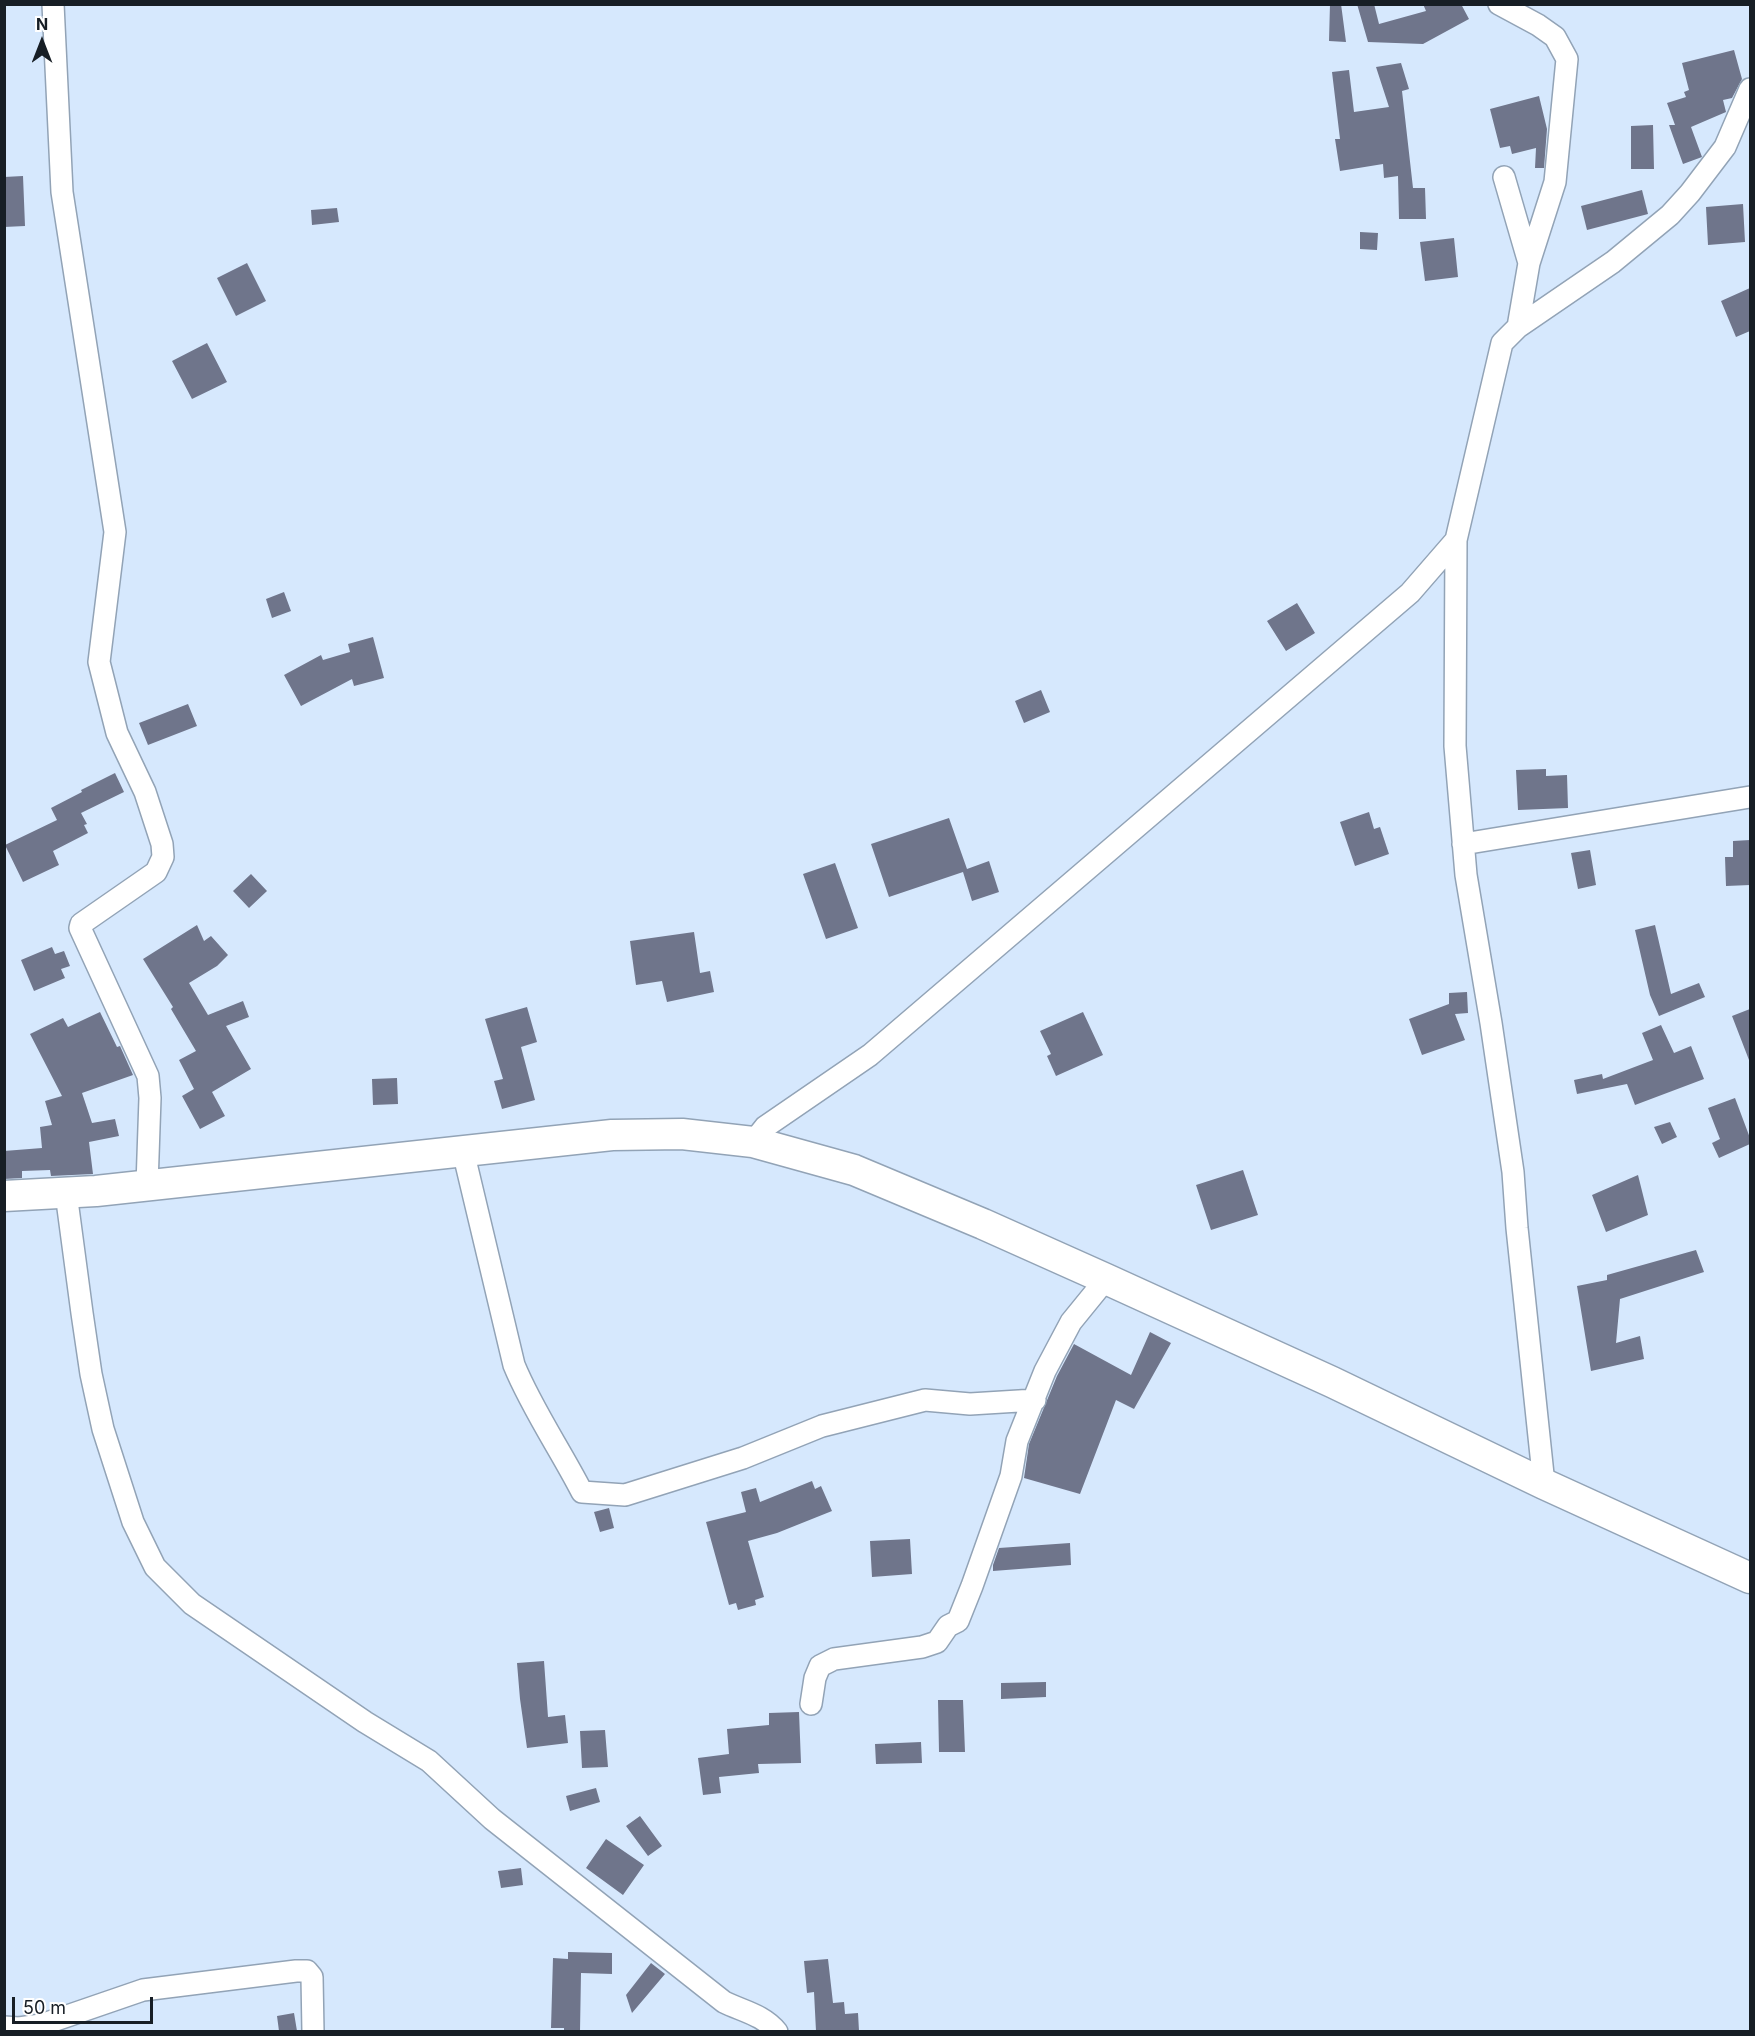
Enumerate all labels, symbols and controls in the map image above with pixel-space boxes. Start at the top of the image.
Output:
north arrow [12,12,72,72]
text: N [36,14,48,34]
scale bar [15,1985,156,2023]
text: 50 m [23,1997,66,2018]

